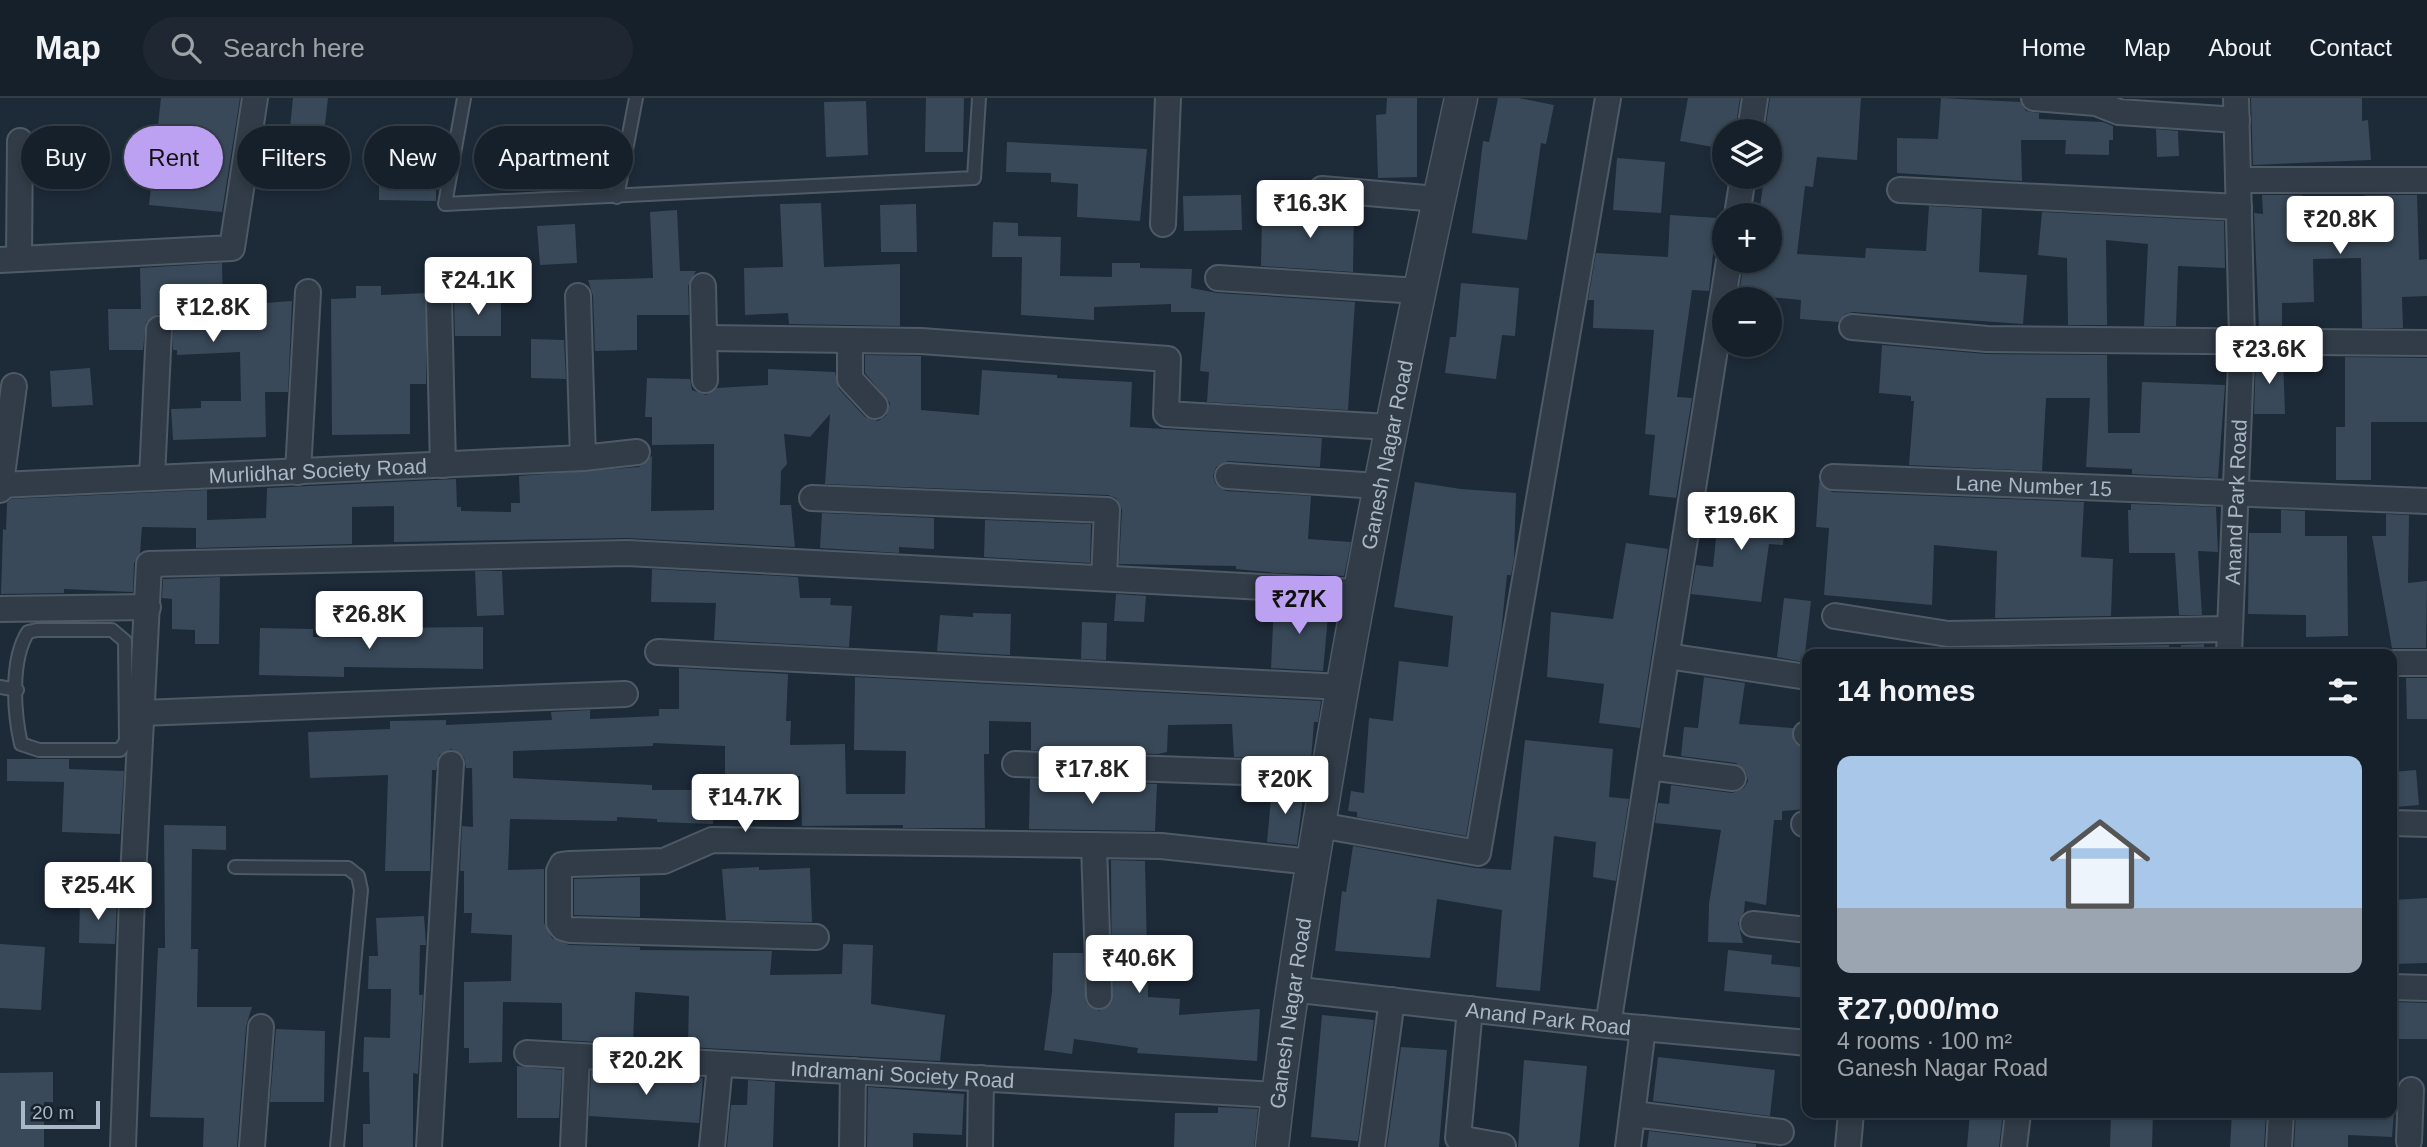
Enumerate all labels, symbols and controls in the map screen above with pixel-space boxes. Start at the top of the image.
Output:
search box [143,17,633,80]
text: Map [35,29,101,66]
icon: search [167,29,205,67]
text: Search here [223,33,365,63]
text: Home [2022,34,2086,61]
text: Map [2124,34,2171,61]
text: About [2209,34,2271,61]
text: Contact [2309,34,2392,61]
map controls [1712,119,1782,357]
button: layers [1712,119,1782,189]
chip: Buy [21,126,110,189]
chip: Rent [124,126,223,189]
chip: Filters [237,126,350,189]
chip: New [364,126,460,189]
chip: Apartment [474,126,633,189]
pin: ₹16.3K [1253,180,1367,240]
text: ₹16.3K [1273,190,1347,216]
pin: ₹20.8K [2283,197,2397,256]
button: + [1712,203,1782,273]
text: ₹20.8K [2303,206,2377,232]
pin: ₹24.1K [421,258,535,317]
text: ₹24.1K [441,267,515,293]
pin: ₹12.8K [156,285,270,344]
button: − [1712,287,1782,357]
text: ₹12.8K [176,294,250,320]
pin: ₹23.6K [2212,327,2326,386]
text: ₹23.6K [2232,336,2306,362]
street label: Ganesh Nagar Road [1356,358,1417,551]
street label: Anand Park Road [2220,419,2250,585]
street label: Murlidhar Society Road [208,454,427,487]
street label: Lane Number 15 [1955,470,2113,500]
pin: ₹19.6K [1684,492,1798,552]
text: ₹19.6K [1704,502,1778,528]
pin: ₹27K [1258,576,1340,636]
text: ₹27K [1271,586,1327,612]
pin: ₹26.8K [312,592,426,651]
text: ₹26.8K [332,601,406,627]
icon: filters [2324,672,2362,710]
text: 14 homes [1837,674,1975,707]
pin: ₹17.8K [1035,746,1149,806]
text: ₹17.8K [1055,756,1129,782]
pin: ₹20K [1244,756,1326,816]
text: ₹20K [1257,766,1313,792]
pin: ₹14.7K [688,774,802,834]
text: ₹14.7K [708,784,782,810]
icon: home [2037,801,2163,927]
pin: ₹25.4K [41,862,155,922]
text: ₹25.4K [61,872,135,898]
street label: Ganesh Nagar Road [1265,916,1315,1110]
pin: ₹40.6K [1082,936,1196,995]
text: ₹40.6K [1102,945,1176,971]
text: ₹27,000/mo [1837,992,1999,1025]
street label: Anand Park Road [1465,997,1632,1039]
text: 4 rooms · 100 m² [1837,1028,2012,1054]
pin: ₹20.2K [589,1038,703,1097]
text: ₹20.2K [609,1047,683,1073]
text: Ganesh Nagar Road [1837,1055,2048,1081]
street label: Indramani Society Road [790,1056,1015,1092]
scale bar [21,1098,100,1130]
text: 20 m [32,1102,74,1123]

